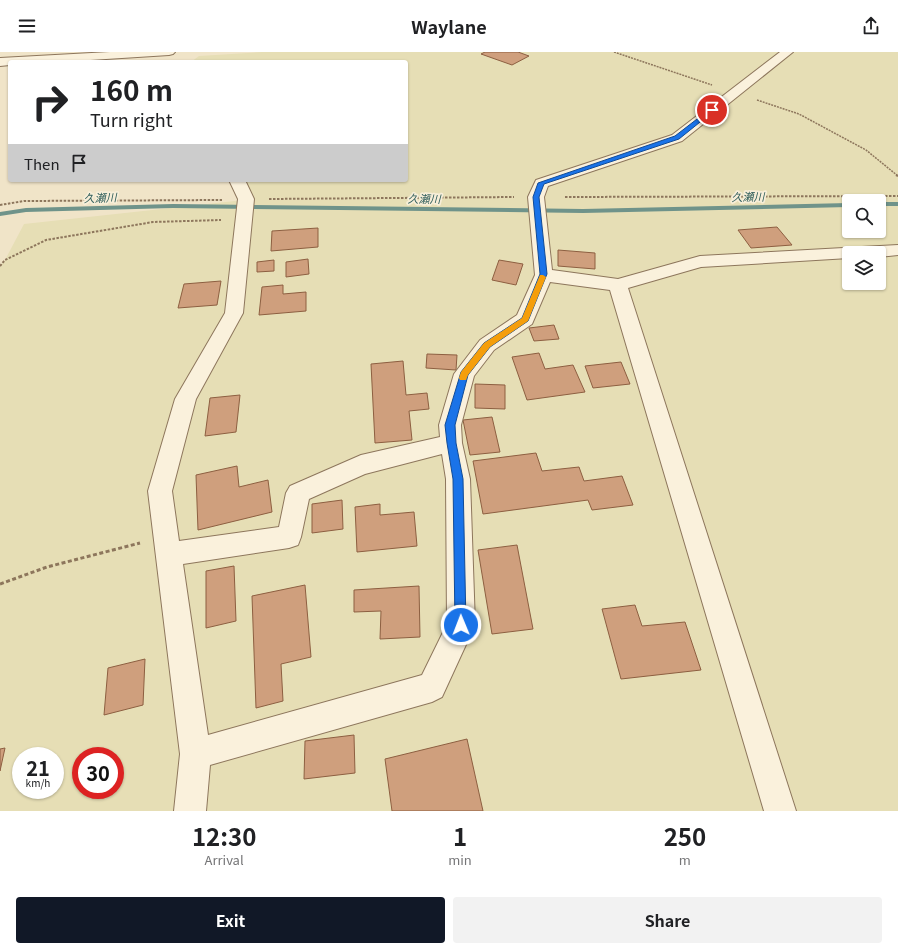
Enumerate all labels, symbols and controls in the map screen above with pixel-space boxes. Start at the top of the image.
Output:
text: Waylane [411,13,487,39]
icon: menu [16,15,38,37]
icon: share [860,15,882,37]
text: 160 m [90,69,173,109]
icon: right [24,76,76,128]
pin [695,93,729,127]
icon: arrive [701,99,723,121]
text: Turn right [90,106,173,132]
icon: arrive [68,152,90,174]
text: Then [24,153,60,174]
water label: 久瀬川 [83,188,118,206]
water label: 久瀬川 [731,188,766,204]
water label: 久瀬川 [407,190,442,206]
map controls [842,194,886,290]
button: search [842,194,886,238]
button: layers [842,246,886,290]
position arrow [440,604,482,646]
speed limit sign: 30 [72,747,124,799]
text: 21 [26,753,50,782]
text: km/h [26,775,50,790]
text: 12:30 [192,818,256,853]
text: 1 [453,818,467,853]
text: 250 [664,818,706,853]
text: Arrival [205,850,244,869]
text: min [448,850,472,869]
text: m [679,850,691,869]
button: Exit [16,897,445,943]
button: Share [453,897,882,943]

